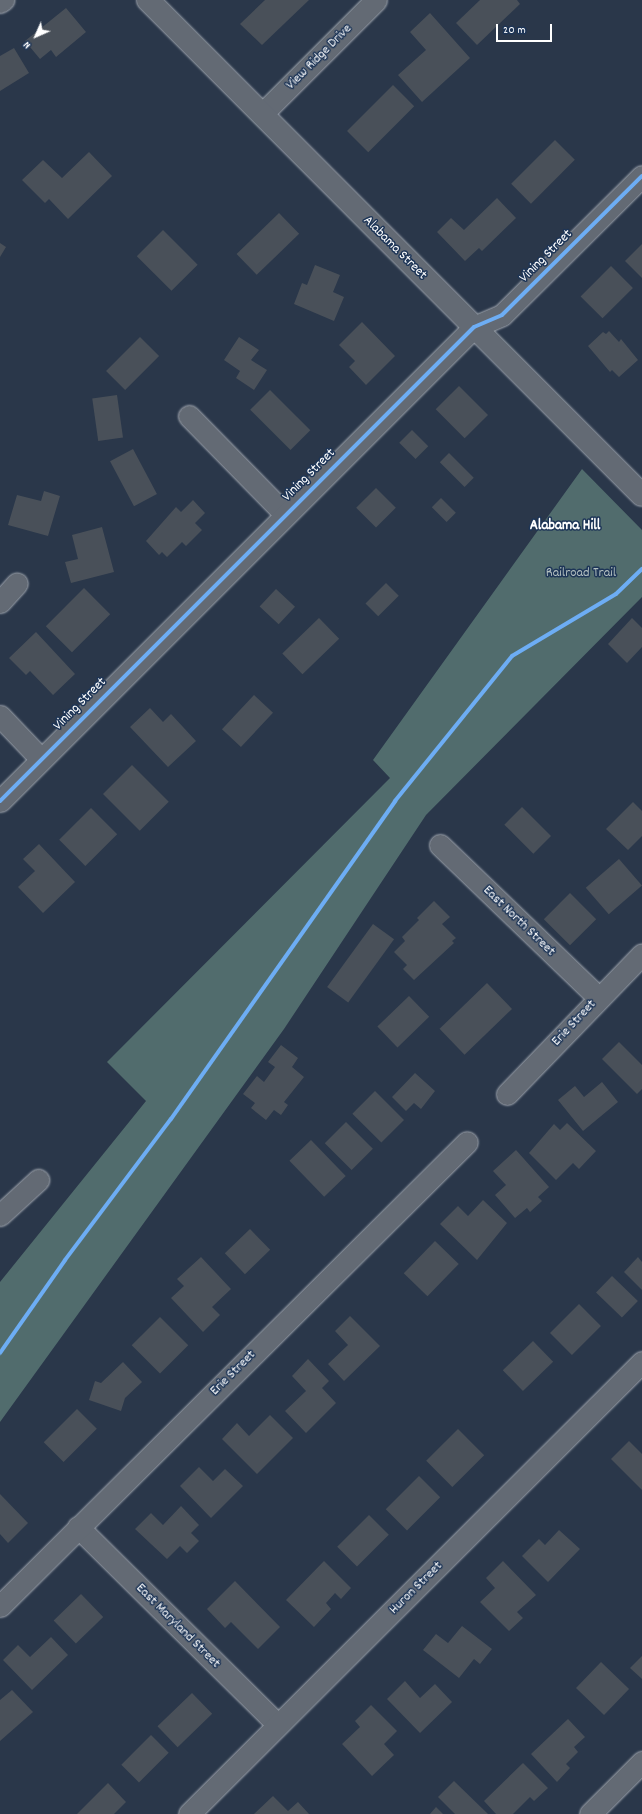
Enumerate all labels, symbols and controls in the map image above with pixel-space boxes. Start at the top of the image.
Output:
north arrow [16,16,56,56]
scale bar [498,16,554,42]
street label: View Ridge Drive [283,21,355,93]
text: 20 m [503,22,526,39]
text: N [20,37,35,52]
street label: Alabama Street [360,213,430,283]
street label: Vining Street [516,226,576,286]
street label: Vining Street [279,445,339,505]
district label: Alabama Hill [530,518,600,536]
park label: Railroad Trail [546,565,616,581]
street label: Vining Street [50,674,110,734]
street label: East North Street [479,882,559,960]
street label: Erie Street [548,996,600,1050]
street label: Erie Street [207,1347,259,1399]
street label: Huron Street [386,1558,446,1618]
street label: East Maryland Street [132,1580,224,1672]

